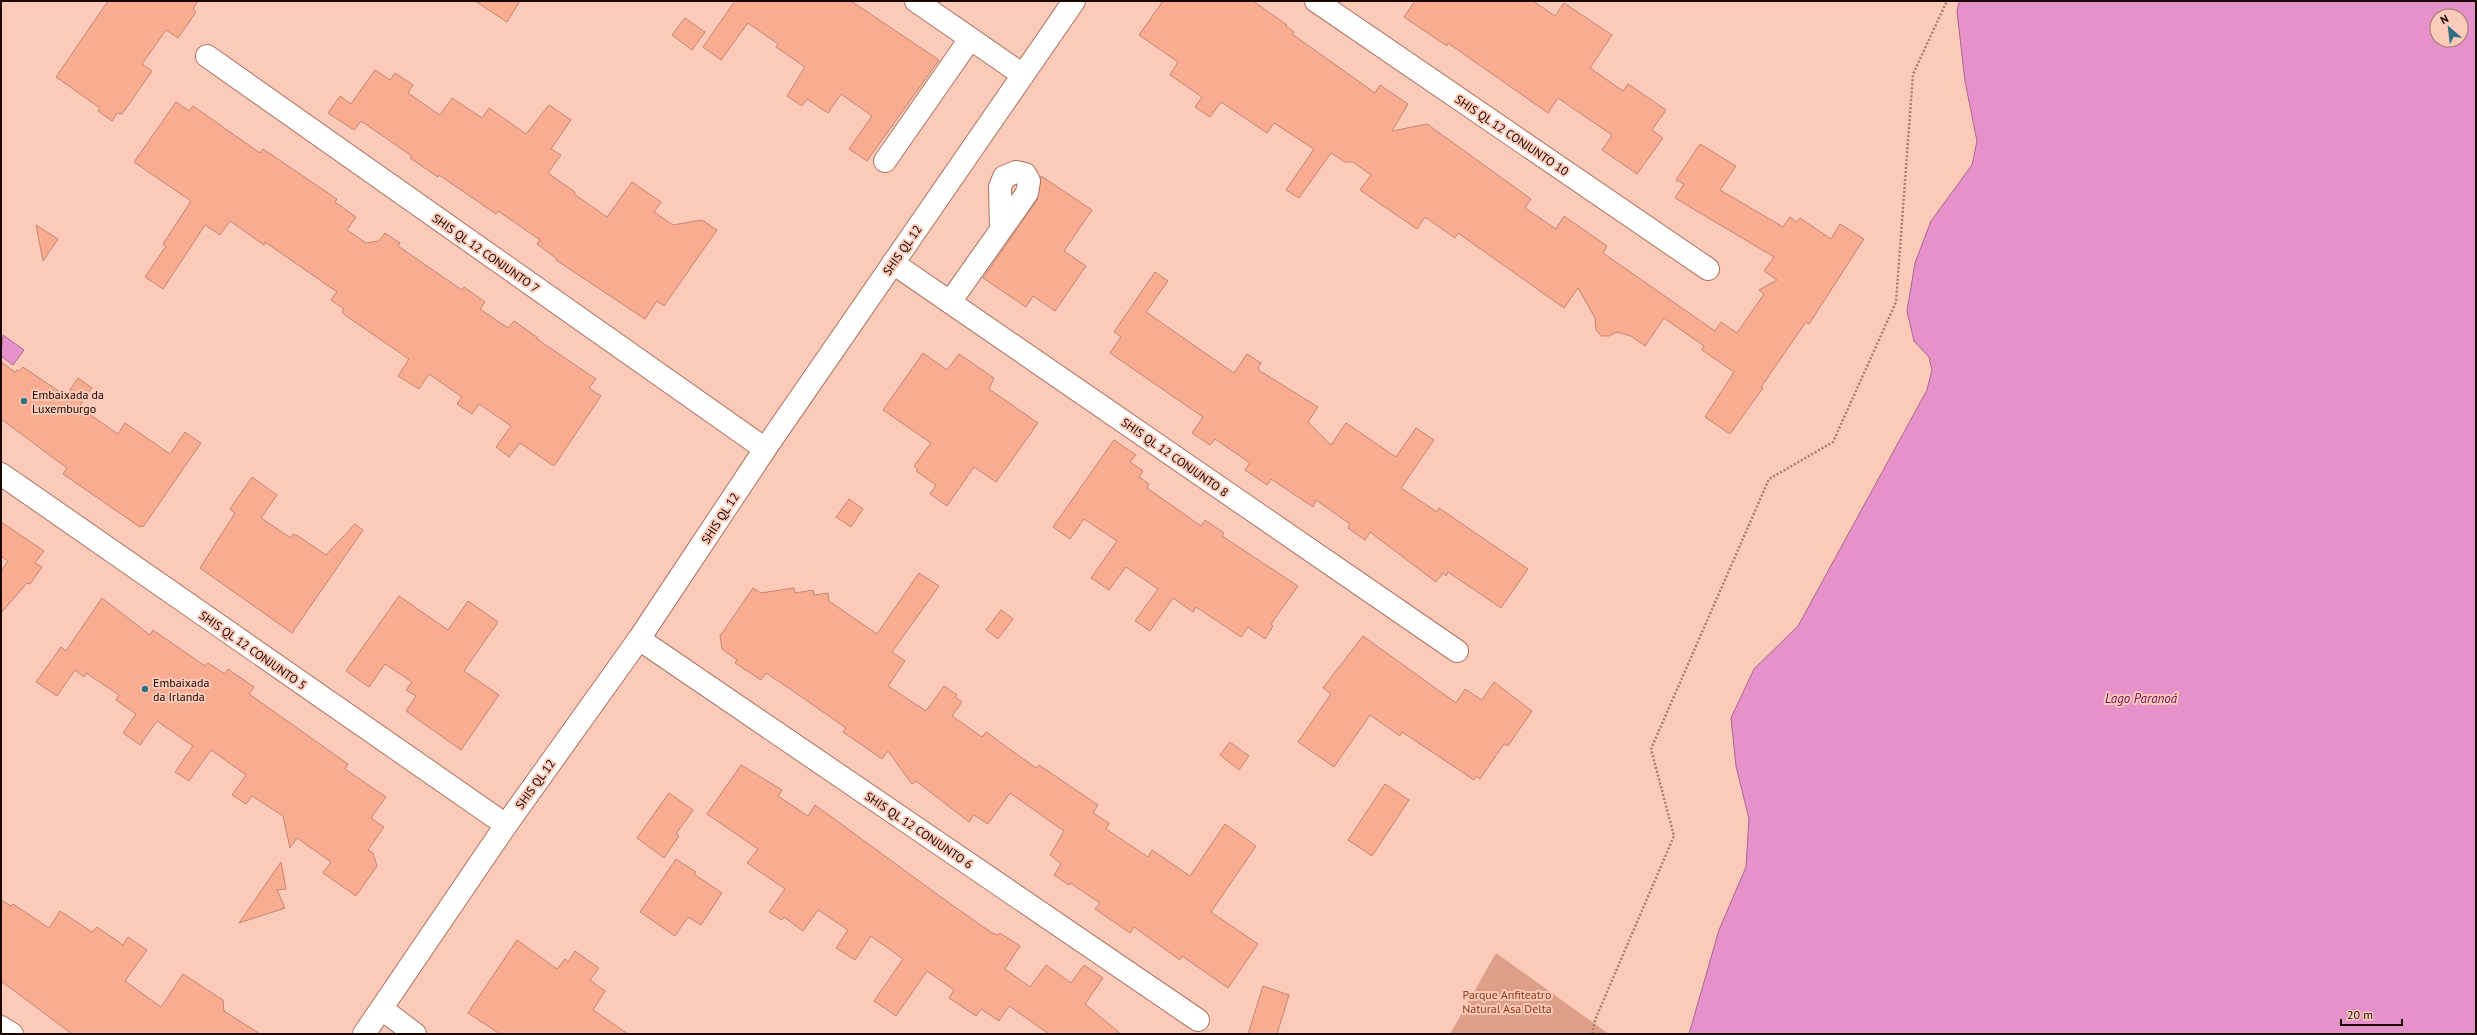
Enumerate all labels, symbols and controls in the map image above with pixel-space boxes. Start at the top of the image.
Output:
north arrow [2429,8,2469,48]
text: N [2438,11,2451,27]
street label: SHIS QL 12 CONJUNTO 10 [1452,91,1572,179]
street label: SHIS QL 12 CONJUNTO 7 [430,210,542,296]
street label: SHIS QL 12 [879,222,925,278]
place label: Embaixada da Luxemburgo [32,387,104,416]
marker: Embaixada da Luxemburgo [19,396,29,406]
street label: SHIS QL 12 CONJUNTO 8 [1119,414,1231,500]
street label: SHIS QL 12 [698,490,742,546]
street label: SHIS QL 12 CONJUNTO 5 [197,607,309,693]
place label: Embaixada da Irlanda [153,675,209,704]
marker: Embaixada da Irlanda [140,684,150,694]
water label: Lago Paranoá [2105,690,2178,707]
street label: SHIS QL 12 [512,756,558,812]
street label: SHIS QL 12 CONJUNTO 6 [862,788,976,872]
park label: Parque Anfiteatro Natural Asa Delta [1462,987,1552,1016]
scale bar [2341,1001,2402,1027]
text: 20 m [2347,1007,2373,1022]

